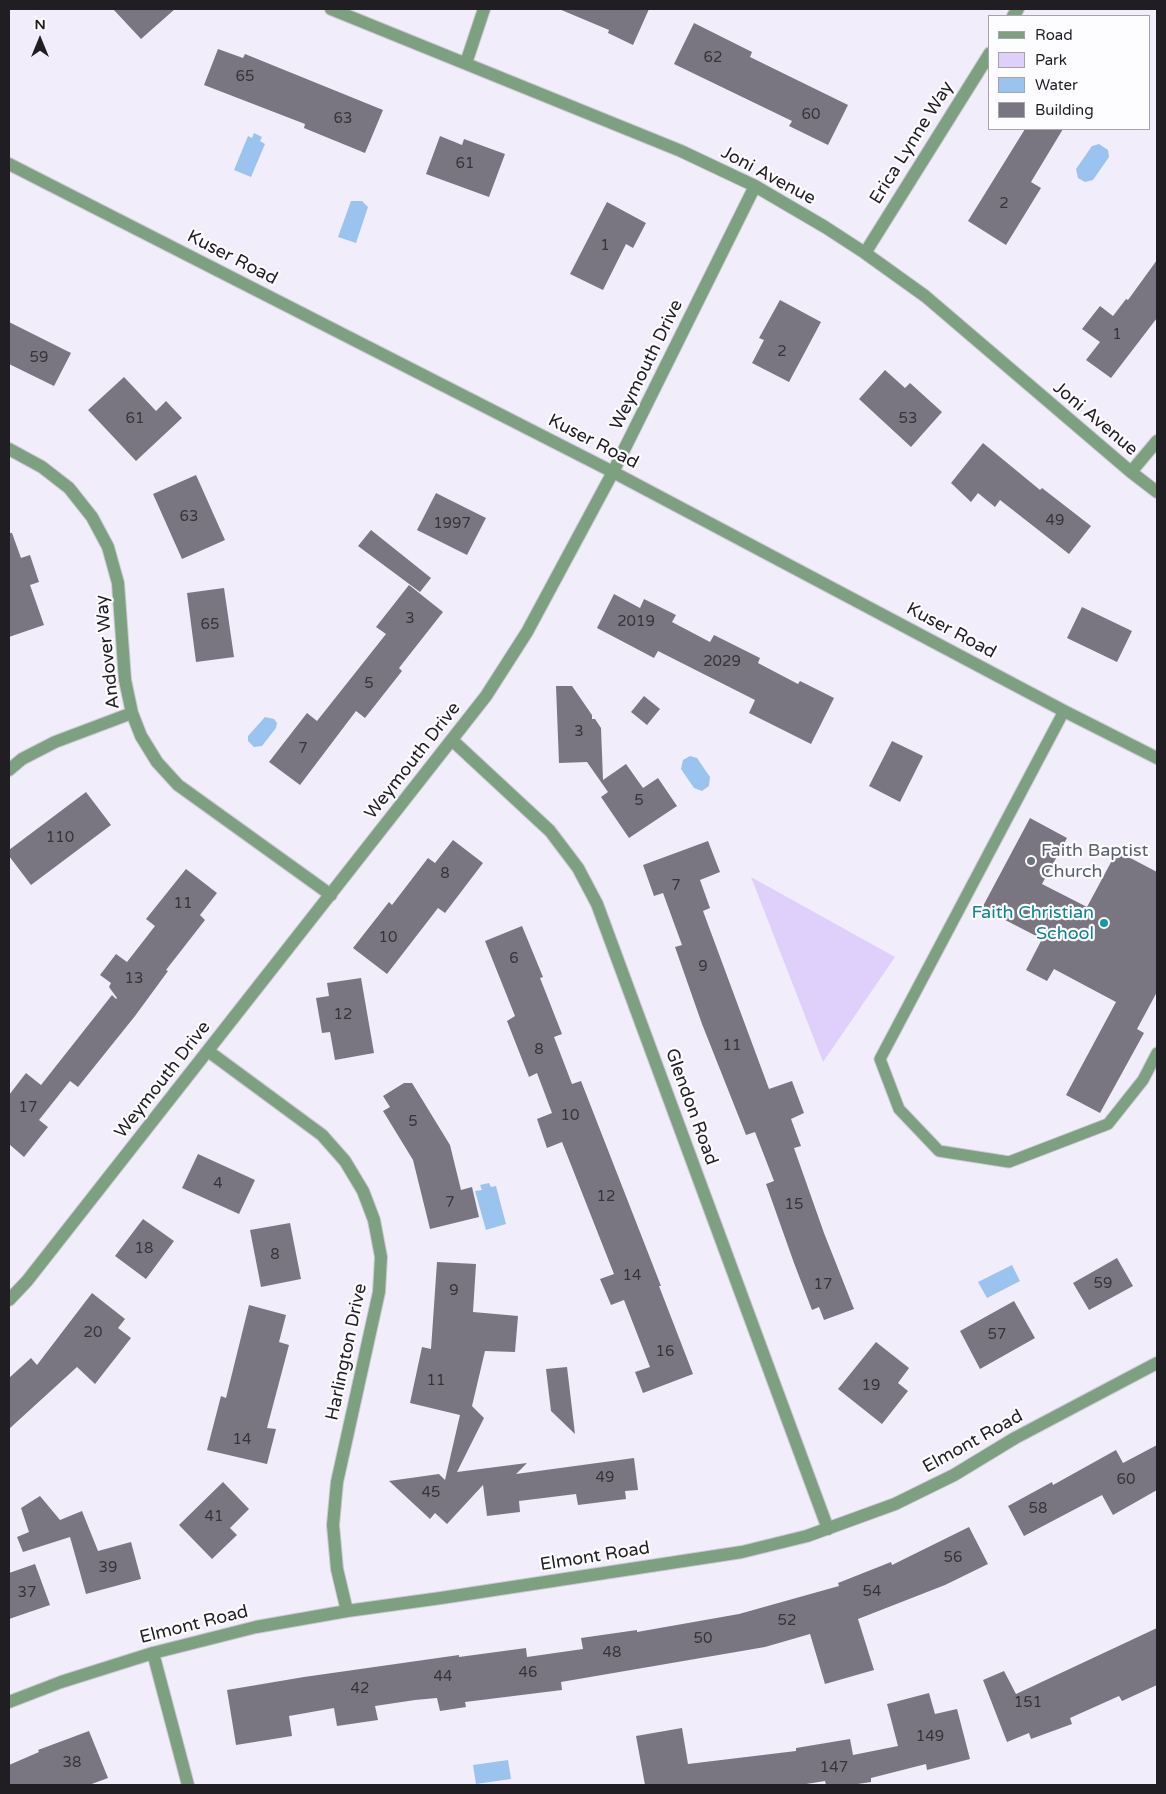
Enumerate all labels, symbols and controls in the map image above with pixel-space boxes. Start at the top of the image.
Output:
north arrow [15,15,65,65]
legend [988,15,1151,130]
text: N [34,16,46,33]
text: Road [1035,26,1073,44]
house number: 62 [704,49,722,67]
text: Park [1035,51,1067,69]
house number: 65 [236,68,254,86]
text: Water [1035,76,1078,94]
street label: Erica Lynne Way [865,77,959,209]
text: Building [1035,101,1094,119]
house number: 60 [802,106,820,124]
house number: 63 [334,110,352,128]
street label: Joni Avenue [717,142,819,210]
house number: 61 [456,155,474,173]
house number: 2 [999,195,1009,213]
street label: Kuser Road [183,226,281,290]
house number: 1 [600,237,610,255]
street label: Weymouth Drive [606,296,688,434]
house number: 1 [1112,326,1122,344]
house number: 2 [777,343,787,361]
house number: 59 [30,349,48,367]
street label: Joni Avenue [1048,377,1142,461]
house number: 61 [126,410,144,428]
street label: Kuser Road [544,410,642,474]
house number: 53 [899,410,917,428]
house number: 63 [180,508,198,526]
house number: 49 [1046,512,1064,530]
house number: 1997 [433,515,471,533]
street label: Andover Way [91,594,125,710]
street label: Kuser Road [902,598,1000,664]
house number: 3 [405,610,415,628]
house number: 2019 [617,613,655,631]
house number: 65 [201,616,219,634]
house number: 2029 [703,653,741,671]
house number: 5 [364,675,374,693]
street label: Weymouth Drive [361,698,465,824]
house number: 3 [574,723,584,741]
house number: 7 [298,740,308,758]
house number: 5 [634,792,644,810]
house number: 110 [46,829,74,847]
place label: Faith Baptist Church [1041,840,1148,882]
marker: Faith Baptist Church [1025,855,1037,867]
house number: 8 [440,865,450,883]
house number: 7 [671,877,681,895]
house number: 11 [174,895,192,913]
place label: Faith Christian School [971,902,1094,944]
marker: Faith Christian School [1098,917,1110,929]
house number: 10 [379,929,397,947]
house number: 6 [509,950,519,968]
house number: 9 [698,958,708,976]
house number: 13 [125,970,143,988]
house number: 12 [334,1006,352,1024]
street label: Weymouth Drive [111,1017,215,1143]
house number: 11 [723,1037,741,1055]
house number: 8 [534,1041,544,1059]
street label: Glendon Road [660,1046,722,1168]
house number: 17 [19,1099,37,1117]
house number: 10 [561,1107,579,1125]
house number: 5 [408,1113,418,1131]
house number: 4 [213,1175,223,1193]
house number: 12 [597,1188,615,1206]
house number: 7 [445,1194,455,1212]
house number: 15 [785,1196,803,1214]
house number: 18 [135,1240,153,1258]
house number: 8 [270,1246,280,1264]
house number: 14 [623,1267,641,1285]
house number: 59 [1094,1275,1112,1293]
house number: 17 [814,1276,832,1294]
street label: Harlington Drive [322,1282,372,1422]
house number: 9 [449,1282,459,1300]
house number: 20 [84,1324,102,1342]
house number: 57 [988,1326,1006,1344]
house number: 16 [656,1343,674,1361]
house number: 11 [427,1372,445,1390]
house number: 19 [862,1377,880,1395]
street label: Elmont Road [919,1406,1027,1478]
house number: 14 [233,1431,251,1449]
house number: 49 [596,1469,614,1487]
house number: 60 [1117,1471,1135,1489]
house number: 45 [422,1484,440,1502]
house number: 58 [1029,1500,1047,1518]
house number: 41 [205,1508,223,1526]
street label: Elmont Road [539,1538,651,1576]
house number: 56 [944,1549,962,1567]
house number: 39 [99,1559,117,1577]
house number: 54 [863,1583,881,1601]
house number: 37 [18,1584,36,1602]
street label: Elmont Road [138,1601,250,1649]
house number: 52 [778,1612,796,1630]
house number: 50 [694,1630,712,1648]
house number: 48 [603,1644,621,1662]
house number: 46 [519,1664,537,1682]
house number: 44 [434,1668,452,1686]
house number: 42 [351,1680,369,1698]
house number: 151 [1014,1694,1042,1712]
house number: 149 [916,1728,944,1746]
house number: 38 [63,1754,81,1772]
house number: 147 [820,1759,848,1777]

